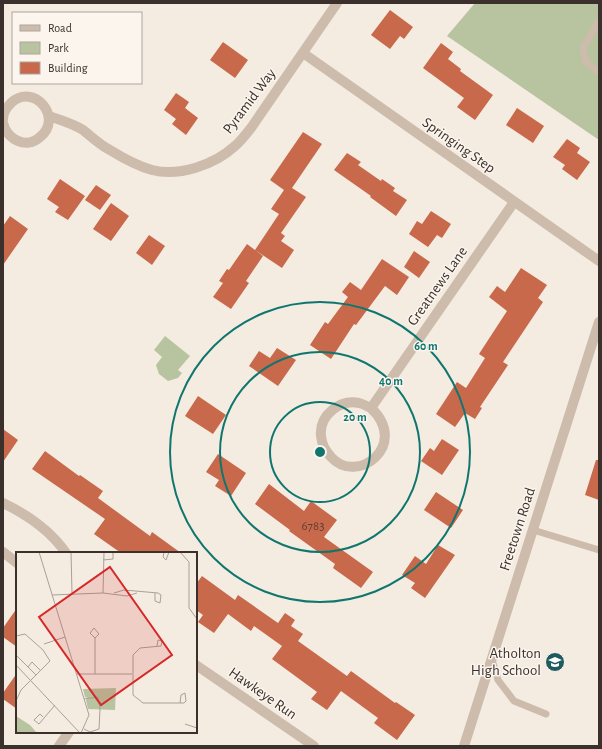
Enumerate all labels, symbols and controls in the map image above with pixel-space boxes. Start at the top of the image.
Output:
legend [12,12,142,84]
text: Road [48,22,72,34]
text: Park [48,42,69,54]
text: Building [48,62,88,74]
street label: Pyramid Way [220,65,279,137]
street label: Springing Step [419,115,498,176]
street label: Greatnews Lane [405,244,470,329]
text: 60 m [414,340,438,352]
text: 40 m [379,375,403,387]
text: 20 m [343,411,367,423]
centre of rings [313,445,327,459]
street label: Freetown Road [497,485,538,573]
house number: 6783 [301,520,325,533]
inset map [16,552,197,733]
place label: Atholton High School [471,646,541,678]
school or university icon: Atholton High School [544,651,566,673]
street label: Hawkeye Run [226,665,299,722]

